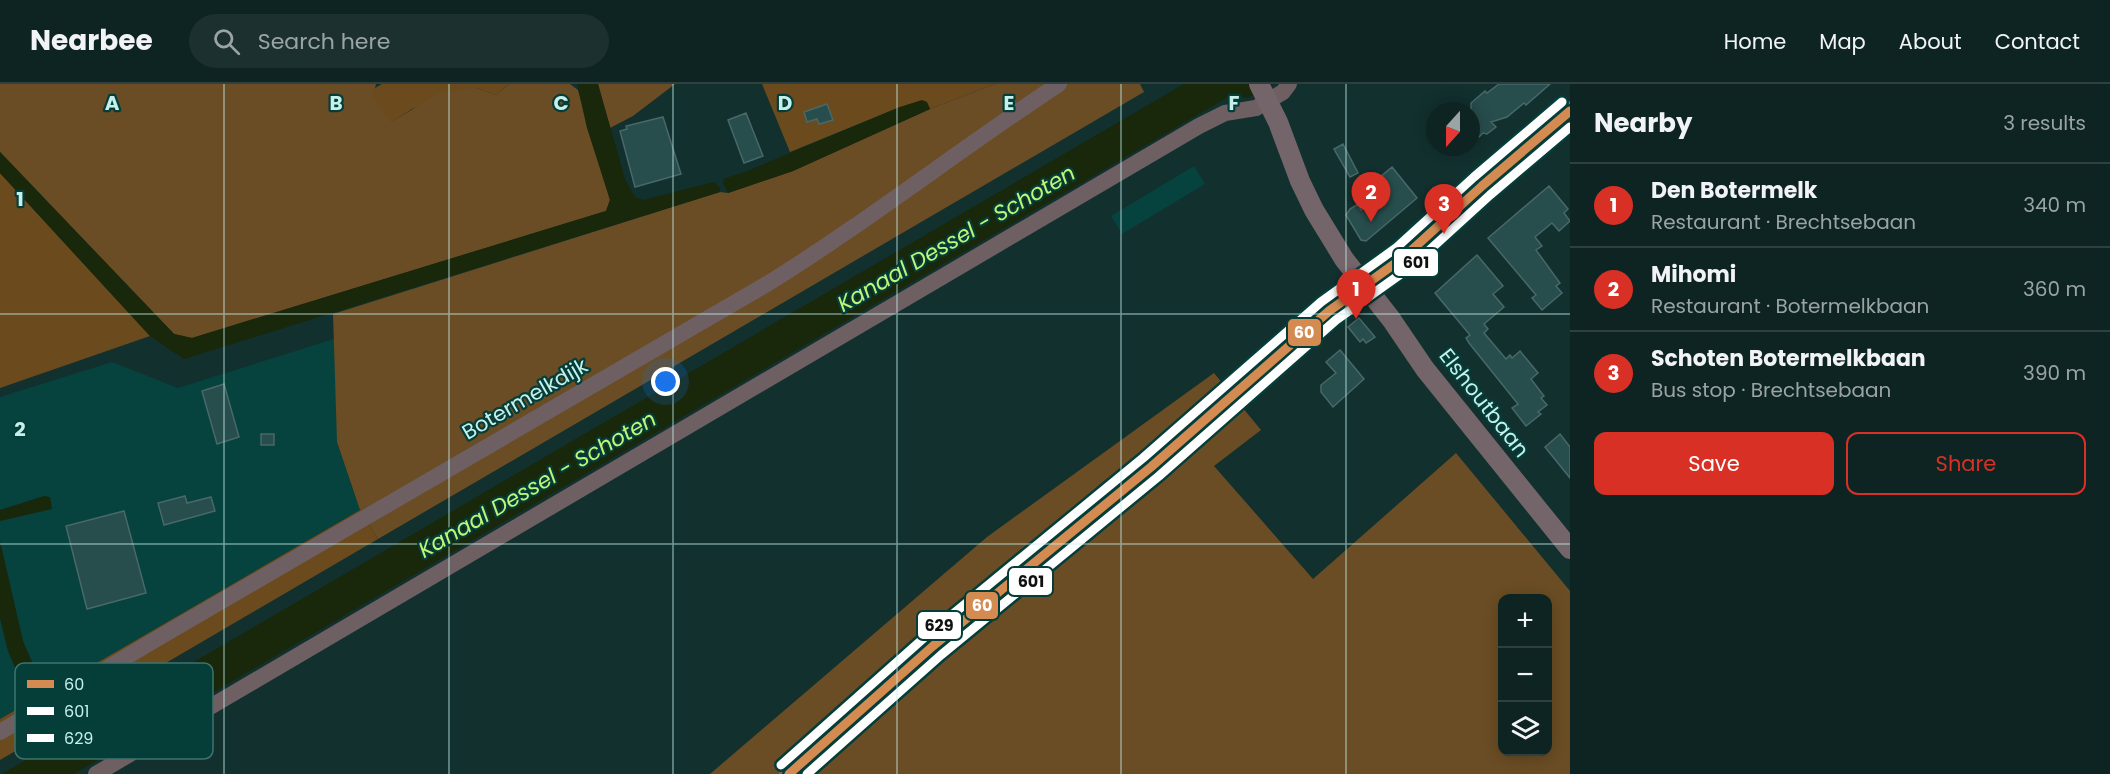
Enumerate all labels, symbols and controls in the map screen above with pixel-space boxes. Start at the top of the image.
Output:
search box [189,14,609,68]
text: Nearbee [30,21,153,60]
icon: search [210,25,243,58]
text: Search here [258,26,390,57]
text: Home [1724,27,1786,56]
text: Map [1819,27,1866,56]
text: About [1899,27,1962,56]
text: Contact [1995,27,2080,56]
text: A [105,89,120,117]
text: B [329,89,343,117]
text: C [553,89,569,117]
text: D [778,89,792,117]
text: E [1004,89,1014,117]
text: F [1229,89,1240,117]
north arrow [1426,102,1480,156]
text: Nearby [1594,105,1692,141]
text: 3 results [2003,109,2086,137]
water label: Kanaal Dessel - Schoten [831,157,1081,319]
pin: 2 [1352,172,1390,222]
text: Den Botermelk [1651,175,1817,206]
pin: 3 [1424,184,1464,234]
text: 1 [16,185,24,213]
text: 1 [1610,191,1617,219]
text: 340 m [2023,191,2086,219]
text: Restaurant · Brechtsebaan [1651,208,1916,236]
line badge: 601 [1393,248,1439,277]
text: 601 [1403,251,1429,274]
text: Mihomi [1651,259,1736,290]
pin: 1 [1336,270,1376,319]
text: 2 [1608,275,1619,303]
text: 360 m [2023,275,2086,303]
text: Restaurant · Botermelkbaan [1651,292,1929,320]
line badge: 60 [1287,318,1322,347]
text: 60 [1294,321,1314,344]
street label: Elshoutbaan [1433,342,1536,463]
text: Schoten Botermelkbaan [1651,343,1926,374]
street label: Botermelkdijk [457,351,593,446]
text: 3 [1607,359,1620,387]
text: 390 m [2023,359,2086,387]
your location [651,367,680,396]
text: Bus stop · Brechtsebaan [1651,376,1891,404]
water label: Kanaal Dessel - Schoten [412,403,662,565]
text: 2 [14,415,26,443]
button: Save [1594,432,1834,495]
button: Share [1846,432,2086,495]
line badge: 601 [1008,567,1053,596]
text: 601 [1018,570,1044,593]
line badge: 60 [965,591,999,620]
text: 60 [972,594,992,617]
map controls [1498,594,1552,756]
button: + [1498,594,1552,648]
line badge: 629 [917,611,962,640]
text: 629 [924,614,954,637]
button: − [1498,648,1552,702]
legend [15,663,213,759]
text: 60 [64,673,84,696]
text: 601 [64,700,89,723]
button: layers [1498,702,1552,756]
text: 629 [64,727,93,750]

